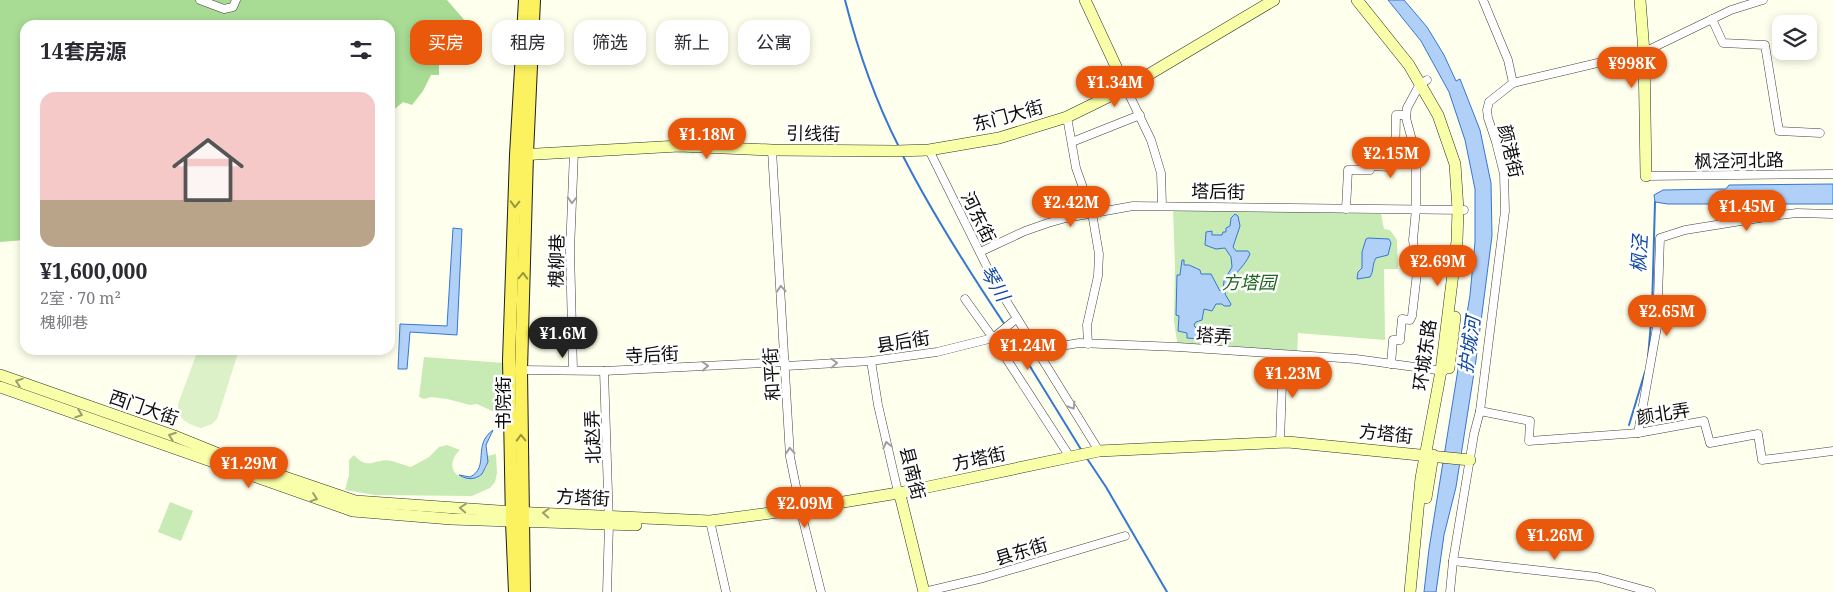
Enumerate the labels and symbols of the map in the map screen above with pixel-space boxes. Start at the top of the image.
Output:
pin: ¥998K [1597,46,1667,89]
pin: ¥1.34M [1074,66,1156,108]
street label: 东门大街 [970,94,1046,136]
pin: ¥1.18M [666,118,748,160]
street label: 引线街 [786,121,840,145]
street label: 颜港街 [1493,122,1529,180]
pin: ¥2.15M [1350,136,1432,179]
street label: 枫泾河北路 [1694,147,1784,173]
street label: 塔后街 [1191,179,1245,203]
pin: ¥2.42M [1030,186,1112,228]
street label: 河东街 [956,187,1002,247]
pin: ¥1.45M [1706,190,1788,232]
one-way arrow [567,197,577,205]
one-way arrow [509,200,520,208]
water label: 枫泾 [1625,232,1653,274]
street label: 槐柳巷 [544,234,568,288]
pin: ¥2.69M [1397,244,1479,287]
water label: 琴川 [974,260,1017,308]
park label: 方塔园 [1222,270,1279,294]
one-way arrow [518,272,528,280]
one-way arrow [776,285,787,293]
pin: ¥2.65M [1626,294,1708,337]
water label: 护城河 [1452,311,1486,375]
pin: ¥1.6M [528,316,598,359]
street label: 环城东路 [1407,318,1441,392]
street label: 塔弄 [1195,322,1233,348]
street label: 县后街 [874,325,932,357]
pin: ¥1.24M [987,328,1069,371]
street label: 寺后街 [624,341,680,367]
street label: 和平街 [758,346,784,402]
pin: ¥1.23M [1252,356,1334,399]
one-way arrow [831,358,839,369]
one-way arrow [702,361,710,371]
street label: 书院街 [491,376,515,430]
one-way arrow [15,378,24,388]
street label: 西门大街 [106,384,182,430]
street label: 颜北弄 [1634,397,1692,429]
one-way arrow [1065,400,1075,409]
one-way arrow [74,409,83,419]
street label: 北赵弄 [579,410,605,464]
street label: 方塔街 [1358,418,1414,448]
one-way arrow [169,432,177,442]
one-way arrow [516,434,526,442]
one-way arrow [882,440,893,449]
street label: 方塔街 [950,441,1008,475]
street label: 县南街 [895,444,931,502]
pin: ¥1.29M [208,446,290,489]
one-way arrow [785,447,796,455]
street label: 方塔街 [555,484,611,510]
pin: ¥2.09M [764,486,846,529]
one-way arrow [310,493,318,503]
one-way arrow [459,503,467,514]
one-way arrow [541,507,549,518]
pin: ¥1.26M [1514,518,1596,561]
street label: 县东街 [992,532,1050,570]

